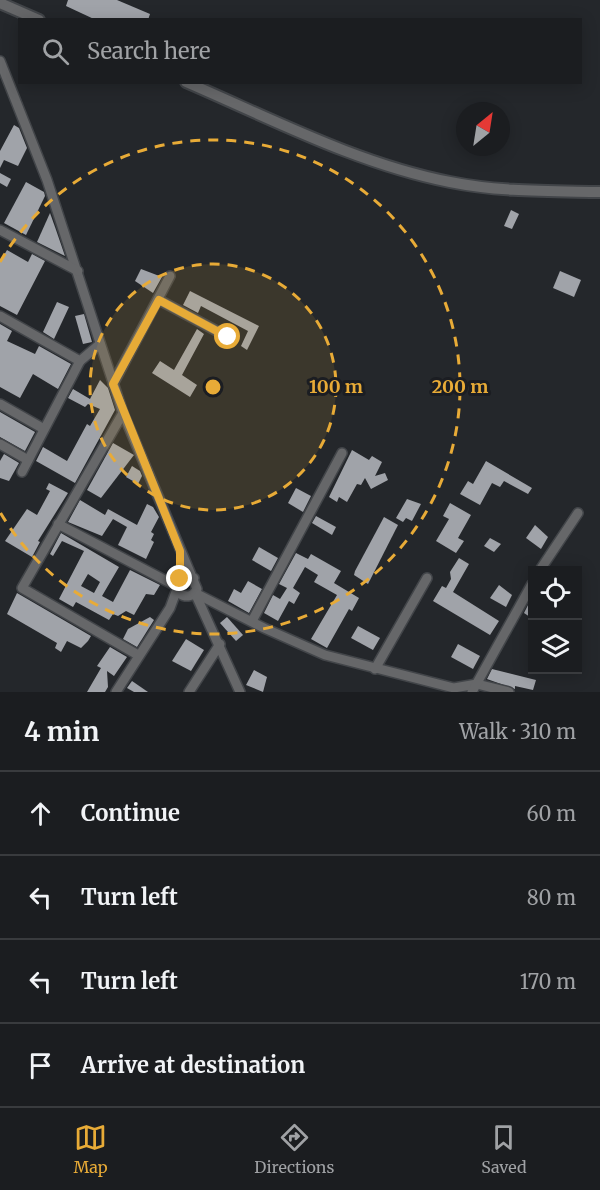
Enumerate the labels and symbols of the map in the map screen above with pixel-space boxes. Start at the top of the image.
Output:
north arrow [456,102,510,156]
route start [214,323,240,349]
text: 100 m [309,375,363,398]
text: 200 m [432,375,488,398]
centre of rings [203,377,223,397]
route end [166,565,192,591]

